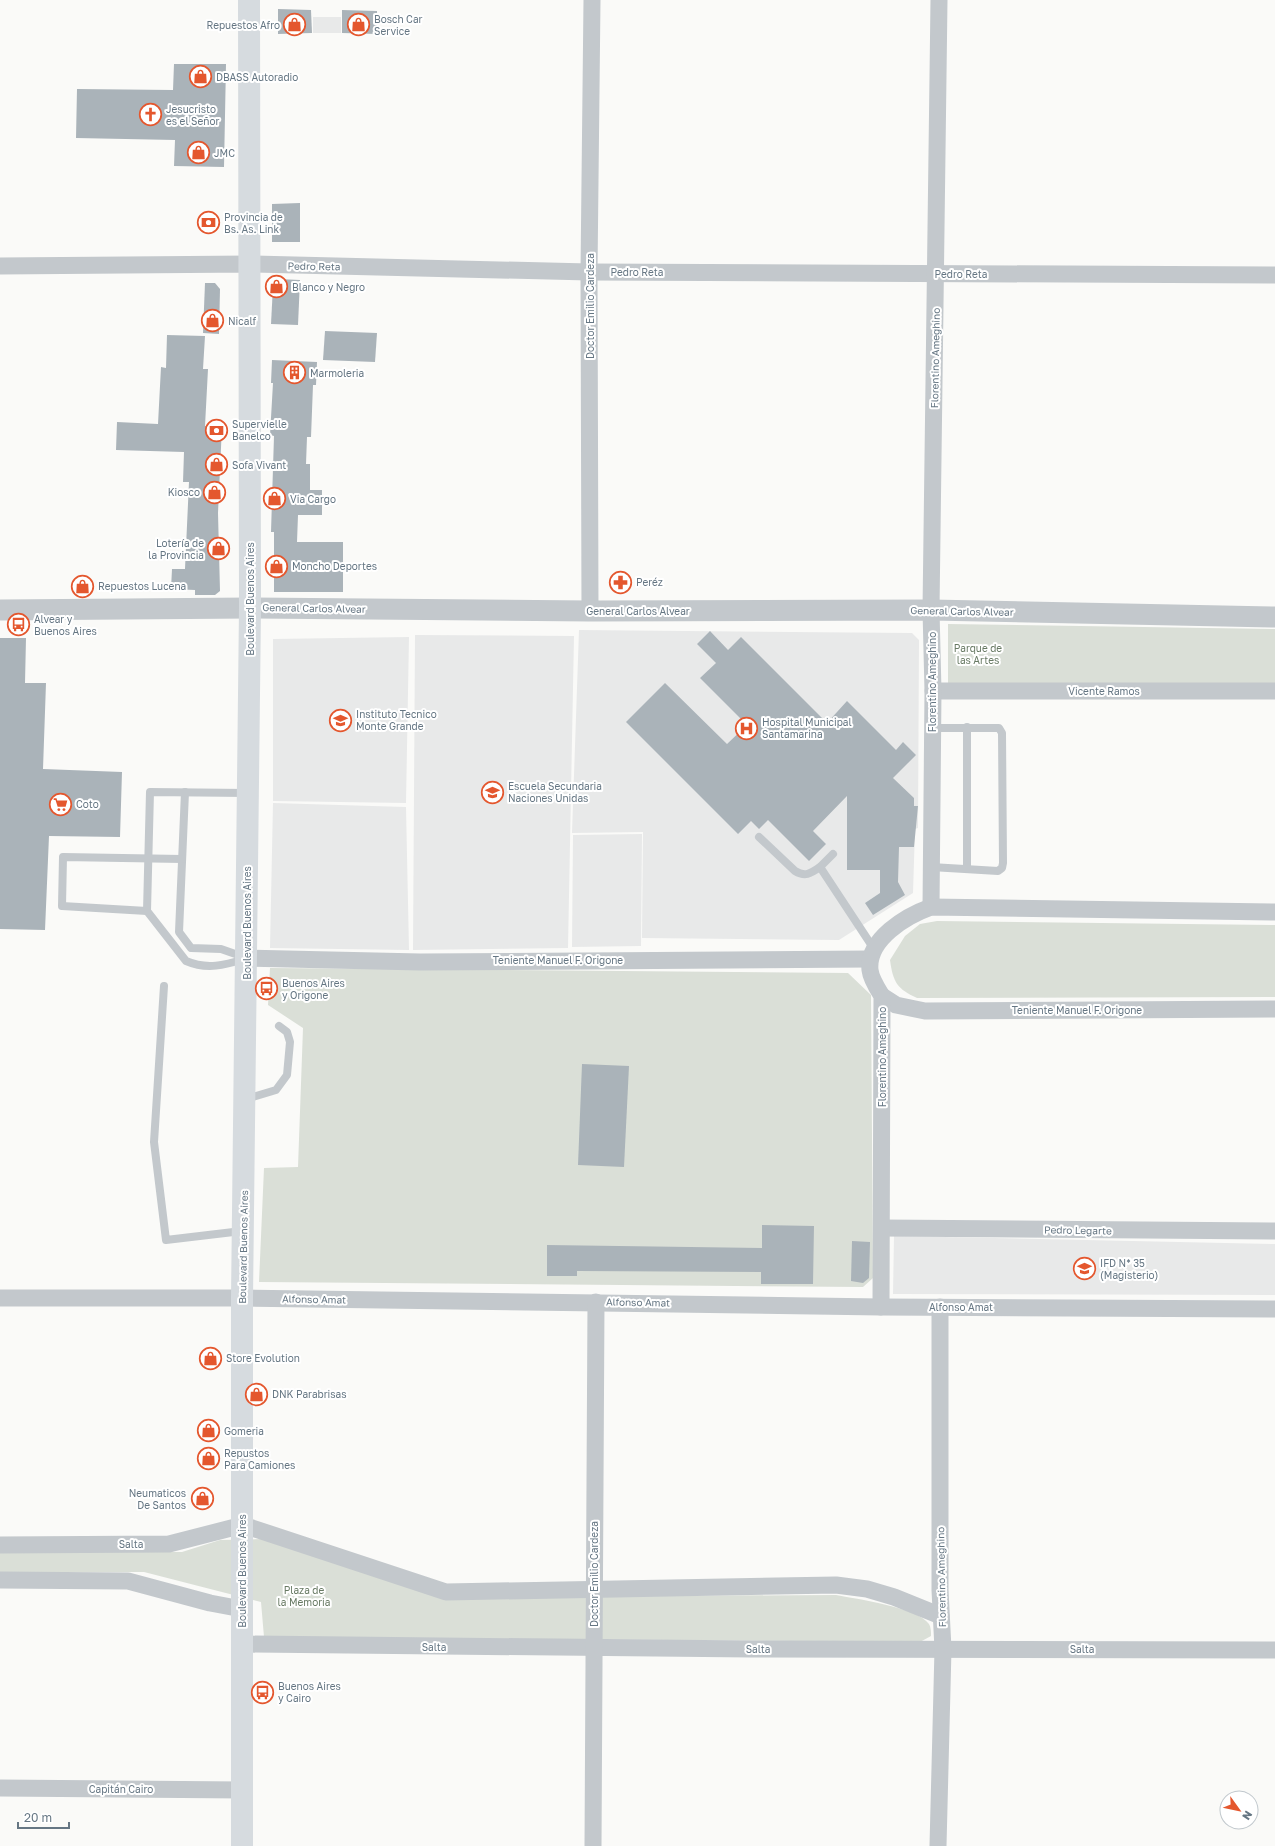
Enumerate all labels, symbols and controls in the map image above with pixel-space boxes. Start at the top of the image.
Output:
shop icon: Repuestos Afro [282,12,308,38]
shop icon: Bosch Car Service [346,12,372,38]
place label: Bosch Car Service [374,13,423,37]
place label: Repuestos Afro [206,19,280,31]
shop icon: DBASS Autoradio [187,64,213,90]
place label: DBASS Autoradio [216,71,298,83]
church icon: Jesucristo es el Señor [137,102,163,128]
place label: Jesucristo es el Señor [166,103,219,127]
shop icon: JMC [186,140,212,166]
place label: JMC [214,147,235,159]
bank icon: Provincia de Bs. As. Link [195,210,221,236]
place label: Provincia de Bs. As. Link [224,211,283,235]
street label: Doctor Emilio Cardeza [584,253,596,359]
street label: Pedro Reta [287,260,341,272]
street label: Pedro Reta [611,266,663,278]
street label: Pedro Reta [935,268,987,280]
shop icon: Blanco y Negro [264,274,290,300]
place label: Blanco y Negro [292,281,365,293]
shop icon: Nicalf [199,308,225,334]
street label: Florentino Ameghino [928,308,942,408]
place label: Nicalf [228,315,256,327]
building icon: Marmoleria [281,360,307,386]
place label: Marmoleria [310,367,364,379]
bank icon: Supervielle Banelco [204,417,230,443]
place label: Supervielle Banelco [232,418,287,442]
shop icon: Sofa Vivant [203,452,229,478]
place label: Sofa Vivant [232,459,286,471]
shop icon: Kiosco [202,479,228,505]
place label: Kiosco [168,486,200,498]
shop icon: Via Cargo [261,486,287,512]
place label: Via Cargo [290,493,336,505]
shop icon: Lotería de la Provincia [206,536,232,562]
place label: Lotería de la Provincia [148,537,204,561]
street label: Boulevard Buenos Aires [244,542,256,656]
shop icon: Moncho Deportes [264,553,290,579]
place label: Moncho Deportes [292,560,377,572]
pharmacy icon: Peréz [607,569,633,595]
shop icon: Repuestos Lucena [70,573,96,599]
place label: Peréz [636,576,663,588]
place label: Repuestos Lucena [98,580,186,592]
street label: General Carlos Alvear [262,601,366,615]
street label: General Carlos Alvear [910,604,1014,618]
street label: General Carlos Alvear [586,605,690,617]
bus stop icon: Alvear y Buenos Aires [6,612,32,638]
place label: Alvear y Buenos Aires [34,613,97,637]
street label: Florentino Ameghino [926,632,938,732]
park label: Parque de las Artes [954,642,1002,666]
street label: Vicente Ramos [1068,685,1140,697]
school or university icon: Instituto Tecnico Monte Grande [327,707,353,733]
place label: Instituto Tecnico Monte Grande [356,708,437,732]
hospital icon: Hospital Municipal Santamarina [734,715,760,741]
place label: Hospital Municipal Santamarina [762,716,852,740]
school or university icon: Escuela Secundaria Naciones Unidas [480,779,506,805]
place label: Escuela Secundaria Naciones Unidas [508,780,602,804]
supermarket icon: Coto [47,791,73,817]
place label: Coto [76,798,99,810]
street label: Boulevard Buenos Aires [241,866,253,980]
street label: Teniente Manuel F. Origone [493,954,623,966]
bus stop icon: Buenos Aires y Origone [253,976,279,1002]
place label: Buenos Aires y Origone [282,977,345,1001]
street label: Teniente Manuel F. Origone [1012,1004,1142,1016]
street label: Florentino Ameghino [876,1007,888,1107]
street label: Boulevard Buenos Aires [236,1190,250,1304]
street label: Pedro Legarte [1044,1223,1112,1237]
school or university icon: IFD N* 35 (Magisterio) [1071,1256,1097,1282]
place label: IFD N* 35 (Magisterio) [1100,1257,1158,1281]
street label: Alfonso Amat [282,1292,346,1306]
street label: Alfonso Amat [606,1295,670,1309]
street label: Alfonso Amat [929,1301,993,1313]
shop icon: Store Evolution [198,1345,224,1371]
place label: Store Evolution [226,1352,300,1364]
shop icon: DNK Parabrisas [244,1381,270,1407]
place label: DNK Parabrisas [272,1388,347,1400]
shop icon: Gomeria [195,1418,221,1444]
place label: Gomeria [224,1425,264,1437]
shop icon: Repustos Para Camiones [195,1446,221,1472]
place label: Repustos Para Camiones [224,1447,295,1471]
shop icon: Neumaticos De Santos [189,1486,215,1512]
place label: Neumaticos De Santos [129,1487,186,1511]
street label: Boulevard Buenos Aires [236,1514,248,1628]
street label: Doctor Emilio Cardeza [588,1521,600,1627]
street label: Florentino Ameghino [934,1527,948,1627]
street label: Salta [119,1538,143,1550]
park label: Plaza de la Memoria [278,1584,330,1608]
street label: Salta [422,1641,446,1653]
street label: Salta [746,1643,770,1655]
street label: Salta [1070,1643,1094,1655]
bus stop icon: Buenos Aires y Cairo [249,1679,275,1705]
place label: Buenos Aires y Cairo [278,1680,341,1704]
street label: Capitán Cairo [89,1783,153,1795]
north arrow [1219,1790,1259,1830]
scale bar [18,1804,69,1830]
text: N [1240,1809,1256,1823]
text: 20 m [24,1810,52,1825]

